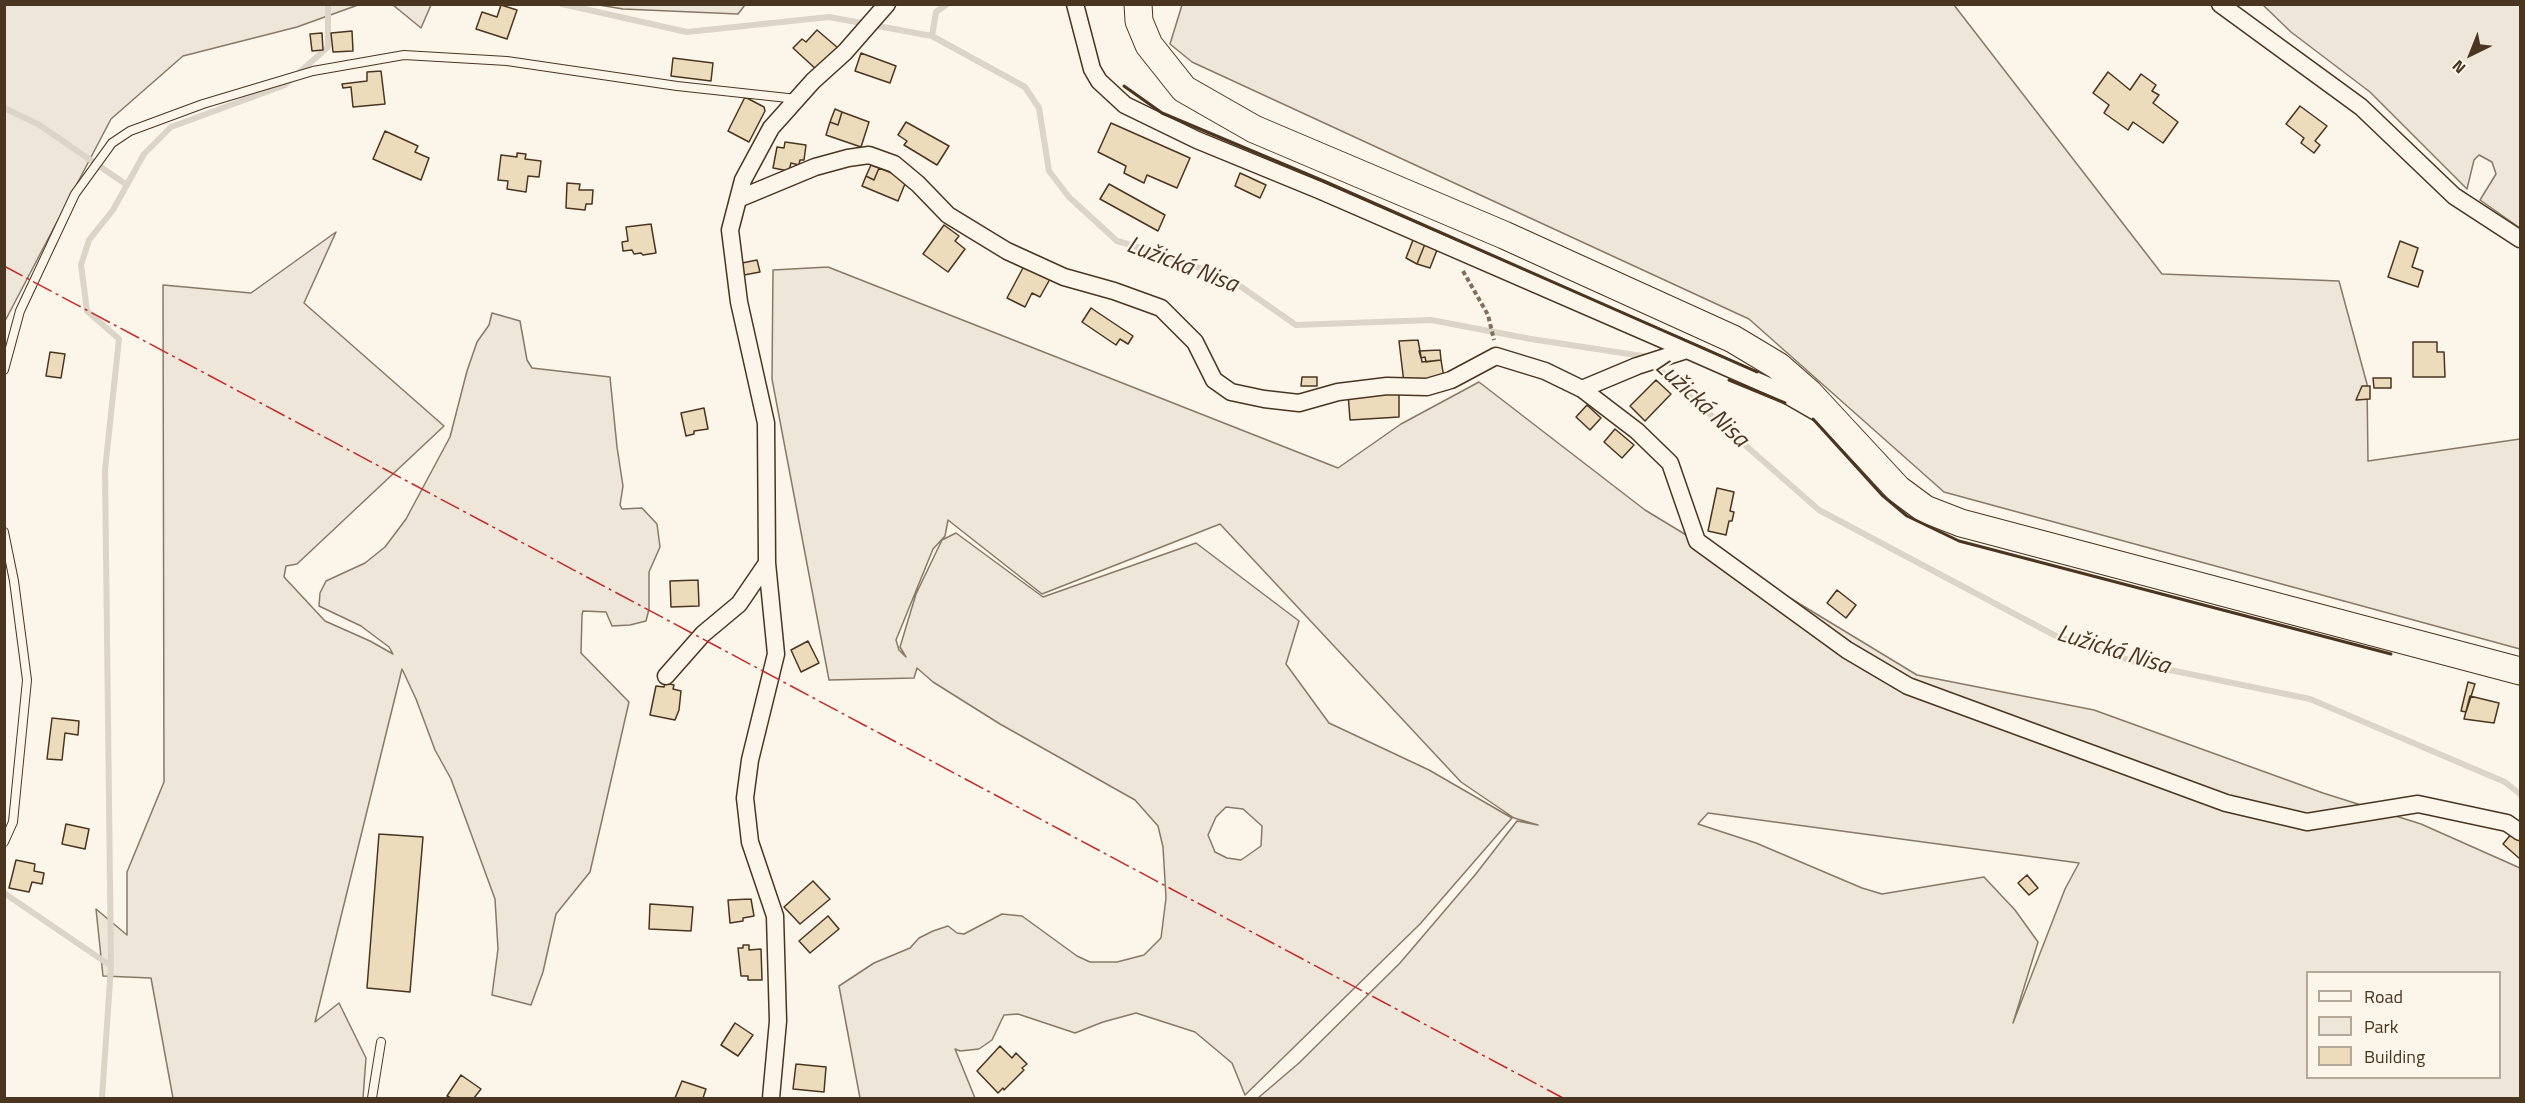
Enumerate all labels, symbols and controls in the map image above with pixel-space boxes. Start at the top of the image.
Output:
north arrow [2441,24,2501,84]
text: N [2446,55,2471,80]
water label: Lužická Nisa [1122,232,1242,300]
water label: Lužická Nisa [1648,354,1754,454]
water label: Lužická Nisa [2053,620,2173,682]
legend [2306,971,2501,1079]
text: Road [2364,983,2403,1010]
text: Park [2364,1013,2398,1040]
text: Building [2364,1043,2425,1070]

